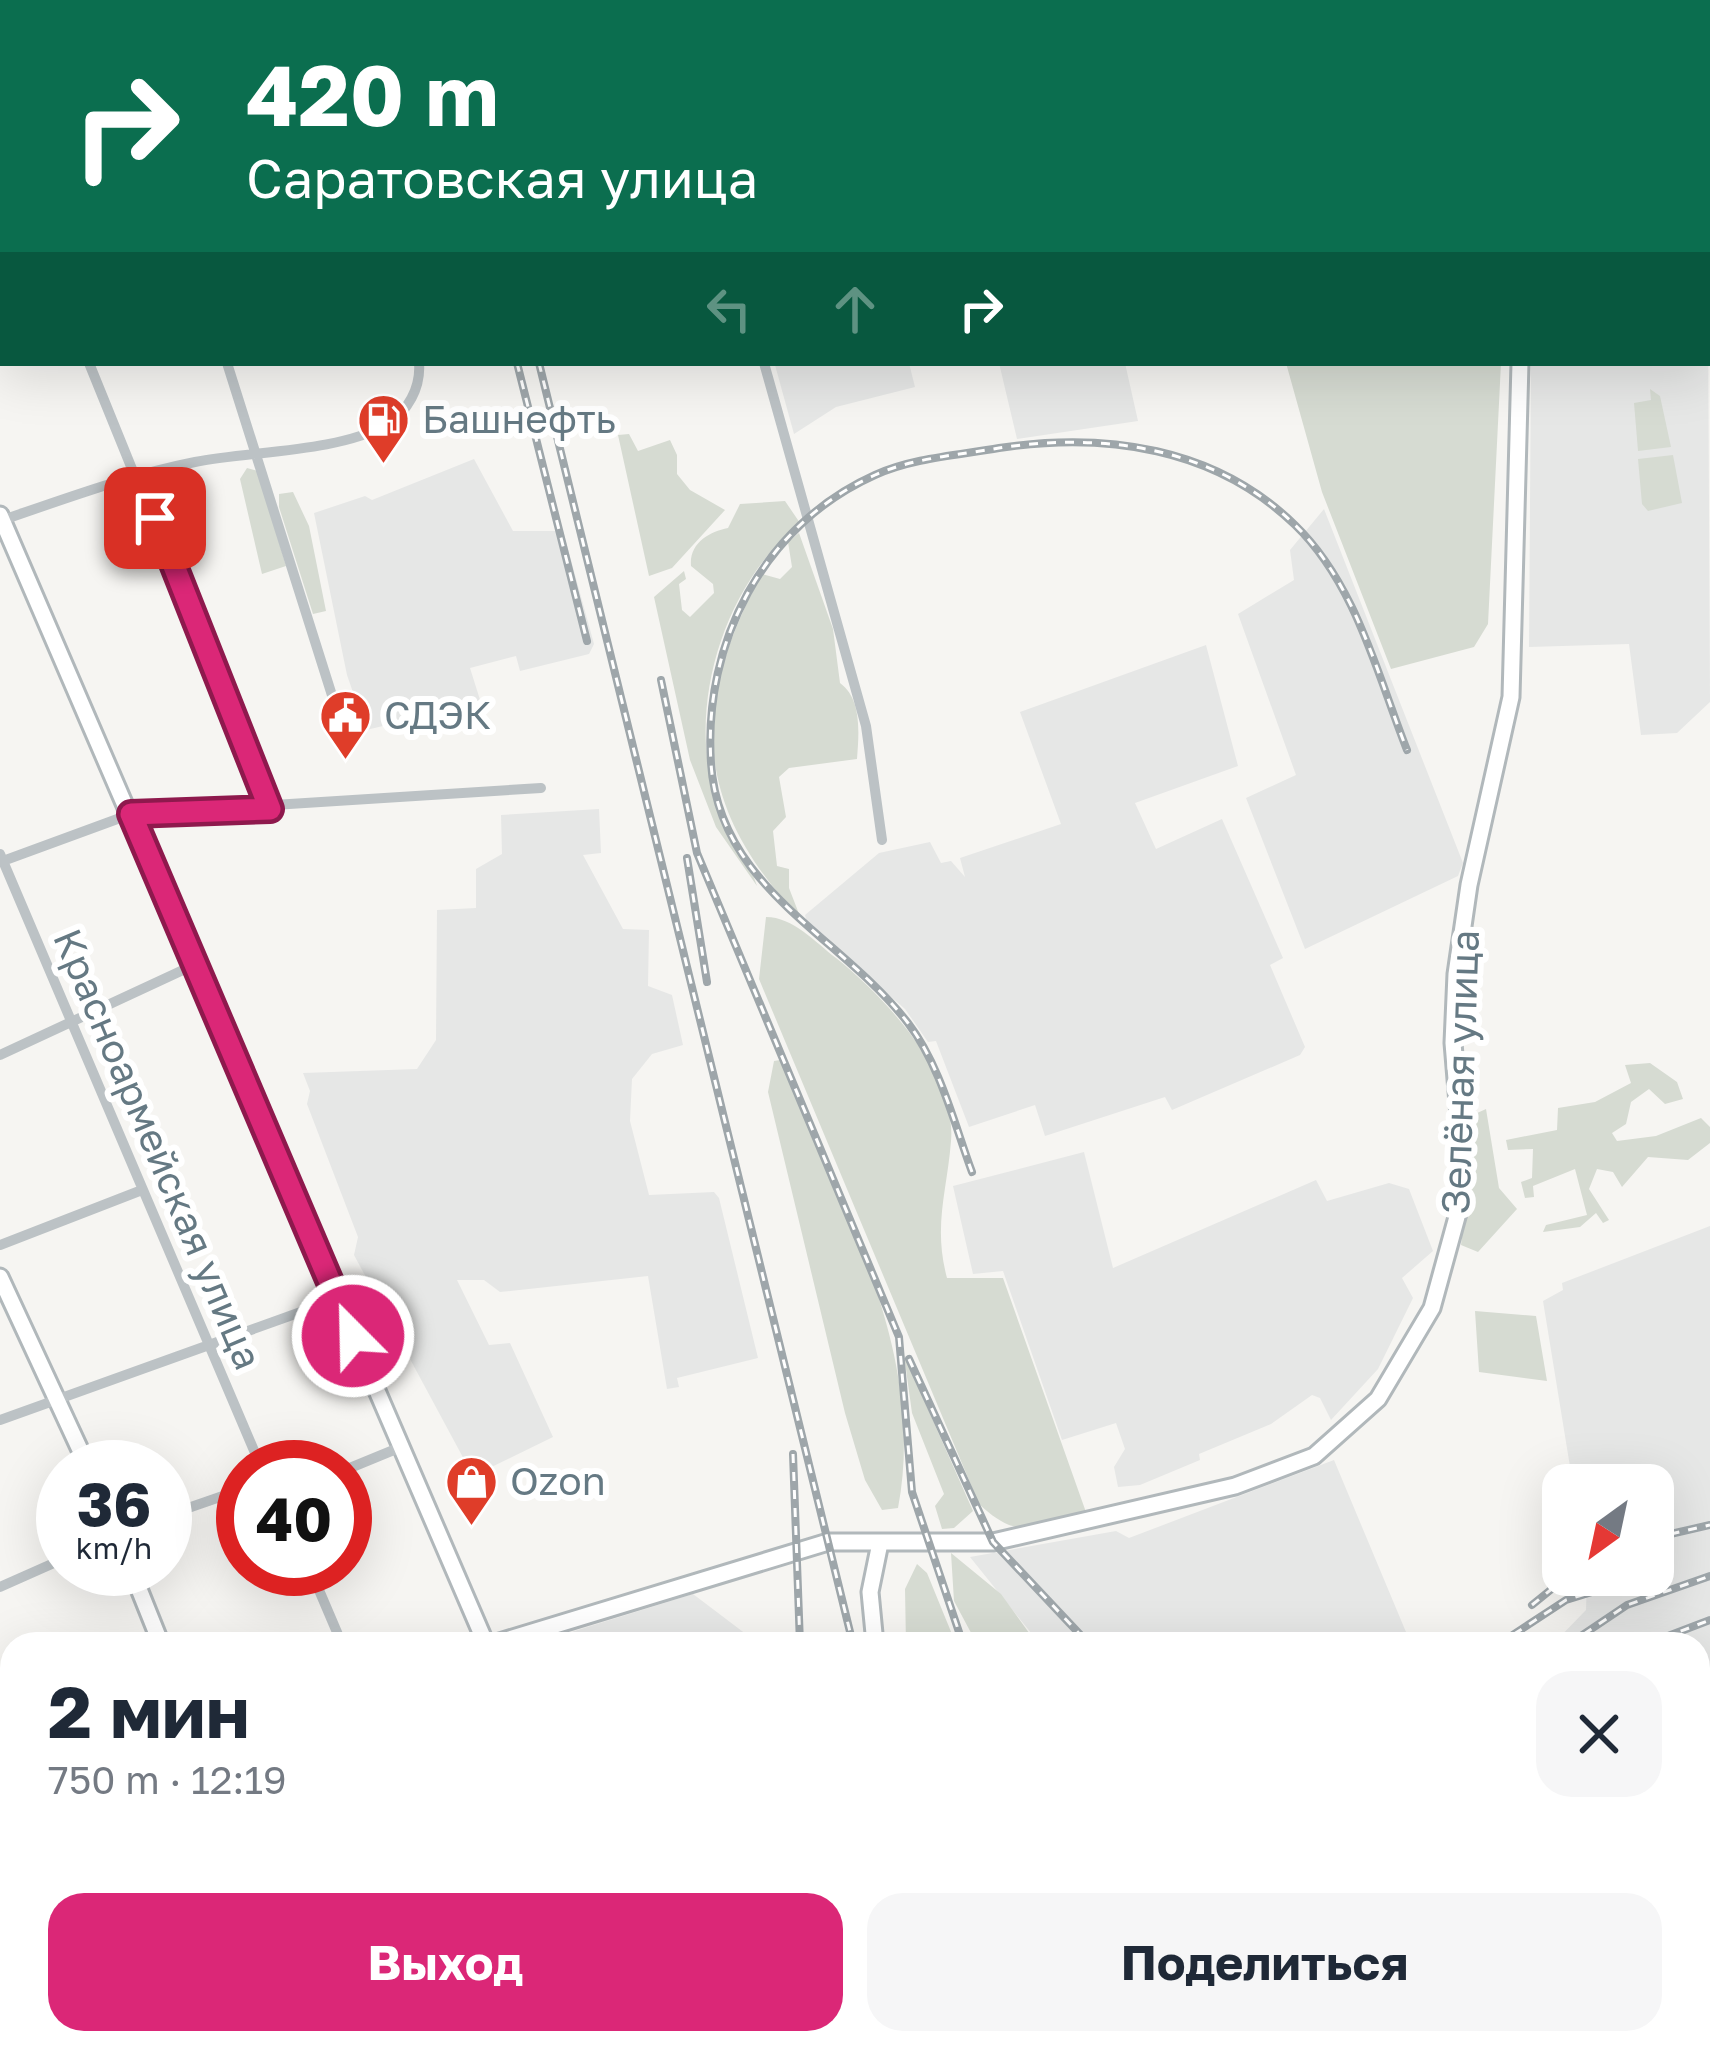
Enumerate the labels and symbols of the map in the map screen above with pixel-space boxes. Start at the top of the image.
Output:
fuel station icon: Башнефть [355,391,411,465]
place label: Башнефть [422,395,616,442]
pin [104,467,206,569]
public building icon: СДЭК [317,687,373,761]
place label: СДЭК [384,691,491,738]
street label: Красноармейская улица [44,922,273,1376]
street label: Зелёная улица [1431,929,1488,1215]
position arrow [290,1273,416,1399]
speed limit sign: 40 [216,1440,372,1596]
shop icon: Ozon [443,1453,499,1527]
place label: Ozon [510,1457,606,1504]
north arrow [1542,1464,1674,1596]

